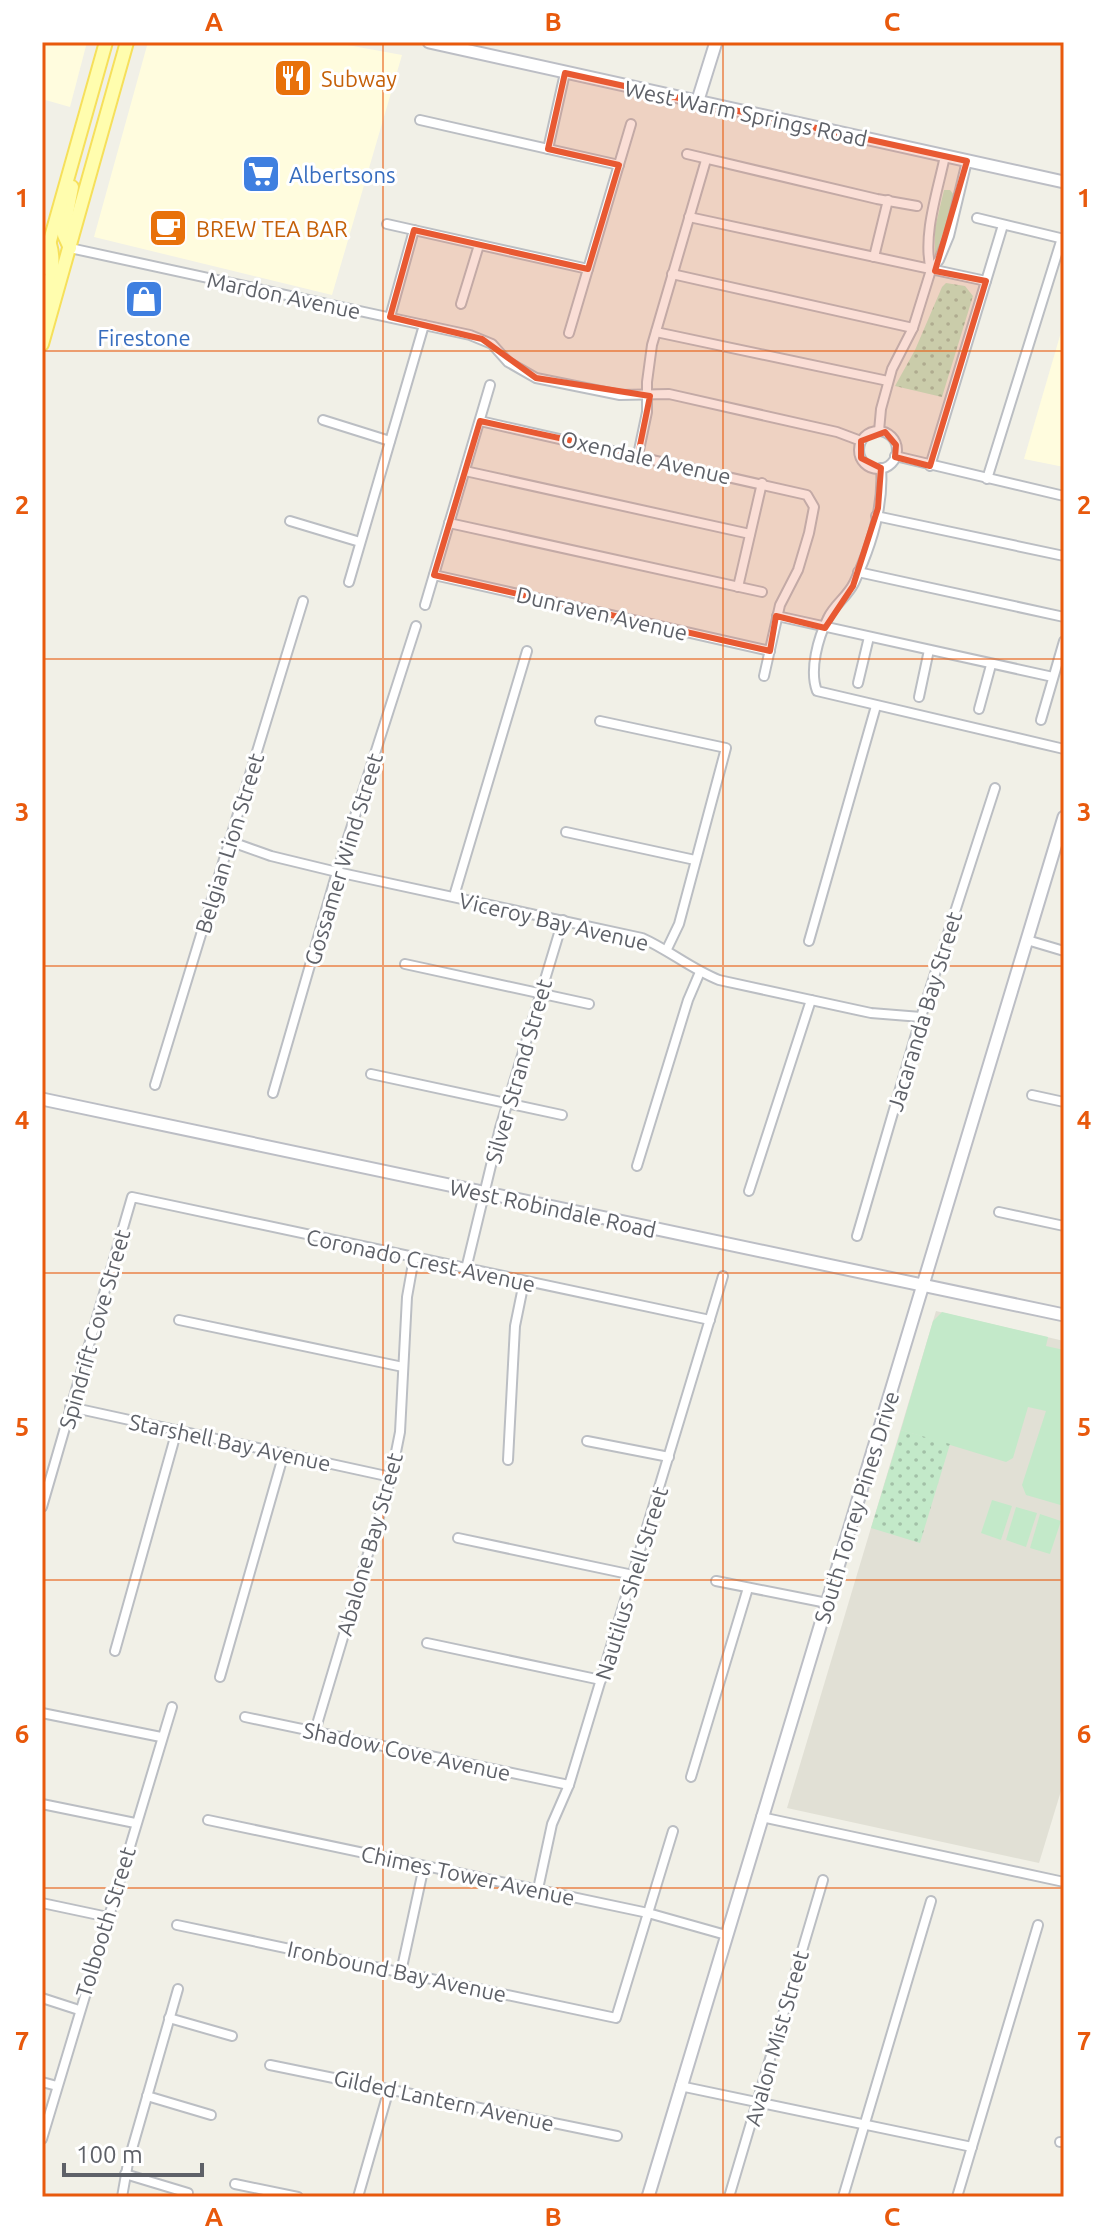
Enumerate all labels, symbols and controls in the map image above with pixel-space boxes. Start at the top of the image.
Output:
text: A [205,7,224,36]
text: B [544,7,562,36]
text: C [884,7,901,36]
restaurant icon: Subway [272,57,314,99]
place label: Subway [321,66,397,91]
street label: West Warm Springs Road [622,75,870,151]
supermarket icon: Albertsons [240,153,282,195]
place label: Albertsons [289,162,396,187]
text: 1 [15,183,29,212]
text: 1 [1077,183,1091,212]
cafe icon: BREW TEA BAR [147,207,189,249]
place label: BREW TEA BAR [196,216,348,241]
street label: Mardon Avenue [205,267,363,323]
shop icon: Firestone [123,278,165,320]
place label: Firestone [97,325,191,350]
street label: Oxendale Avenue [558,425,734,489]
text: 2 [15,490,29,519]
text: 2 [1077,490,1091,519]
street label: Dunraven Avenue [514,581,690,645]
street label: Belgian Lion Street [190,749,268,936]
street label: Gossamer Wind Street [299,750,387,968]
text: 3 [15,797,29,826]
text: 3 [1077,797,1091,826]
street label: Viceroy Bay Avenue [457,887,651,955]
street label: Jacaranda Bay Street [882,908,966,1114]
street label: Silver Strand Street [480,976,556,1166]
text: 4 [15,1105,29,1134]
text: 4 [1077,1105,1091,1134]
street label: West Robindale Road [447,1174,659,1242]
street label: Coronado Crest Avenue [304,1224,538,1296]
street label: Spindrift Cove Street [54,1226,135,1432]
street label: South Torrey Pines Drive [809,1388,903,1626]
street label: Starshell Bay Avenue [127,1408,333,1476]
text: 5 [15,1412,29,1441]
text: 5 [1077,1412,1091,1441]
street label: Abalone Bay Street [331,1449,407,1638]
street label: Nautilus Shell Street [590,1483,672,1683]
street label: Shadow Cove Avenue [301,1717,513,1785]
text: 6 [15,1719,29,1748]
text: 6 [1077,1719,1091,1748]
street label: Chimes Tower Avenue [359,1840,577,1910]
street label: Tolbooth Street [70,1843,140,2000]
street label: Ironbound Bay Avenue [285,1936,509,2006]
street label: Avalon Mist Street [739,1947,813,2129]
text: 7 [15,2026,29,2055]
text: 7 [1077,2026,1091,2055]
street label: Gilded Lantern Avenue [332,2064,556,2136]
scale bar [64,2127,202,2177]
text: 100 m [76,2141,143,2168]
text: A [205,2202,224,2231]
text: B [544,2202,562,2231]
text: C [884,2202,901,2231]

